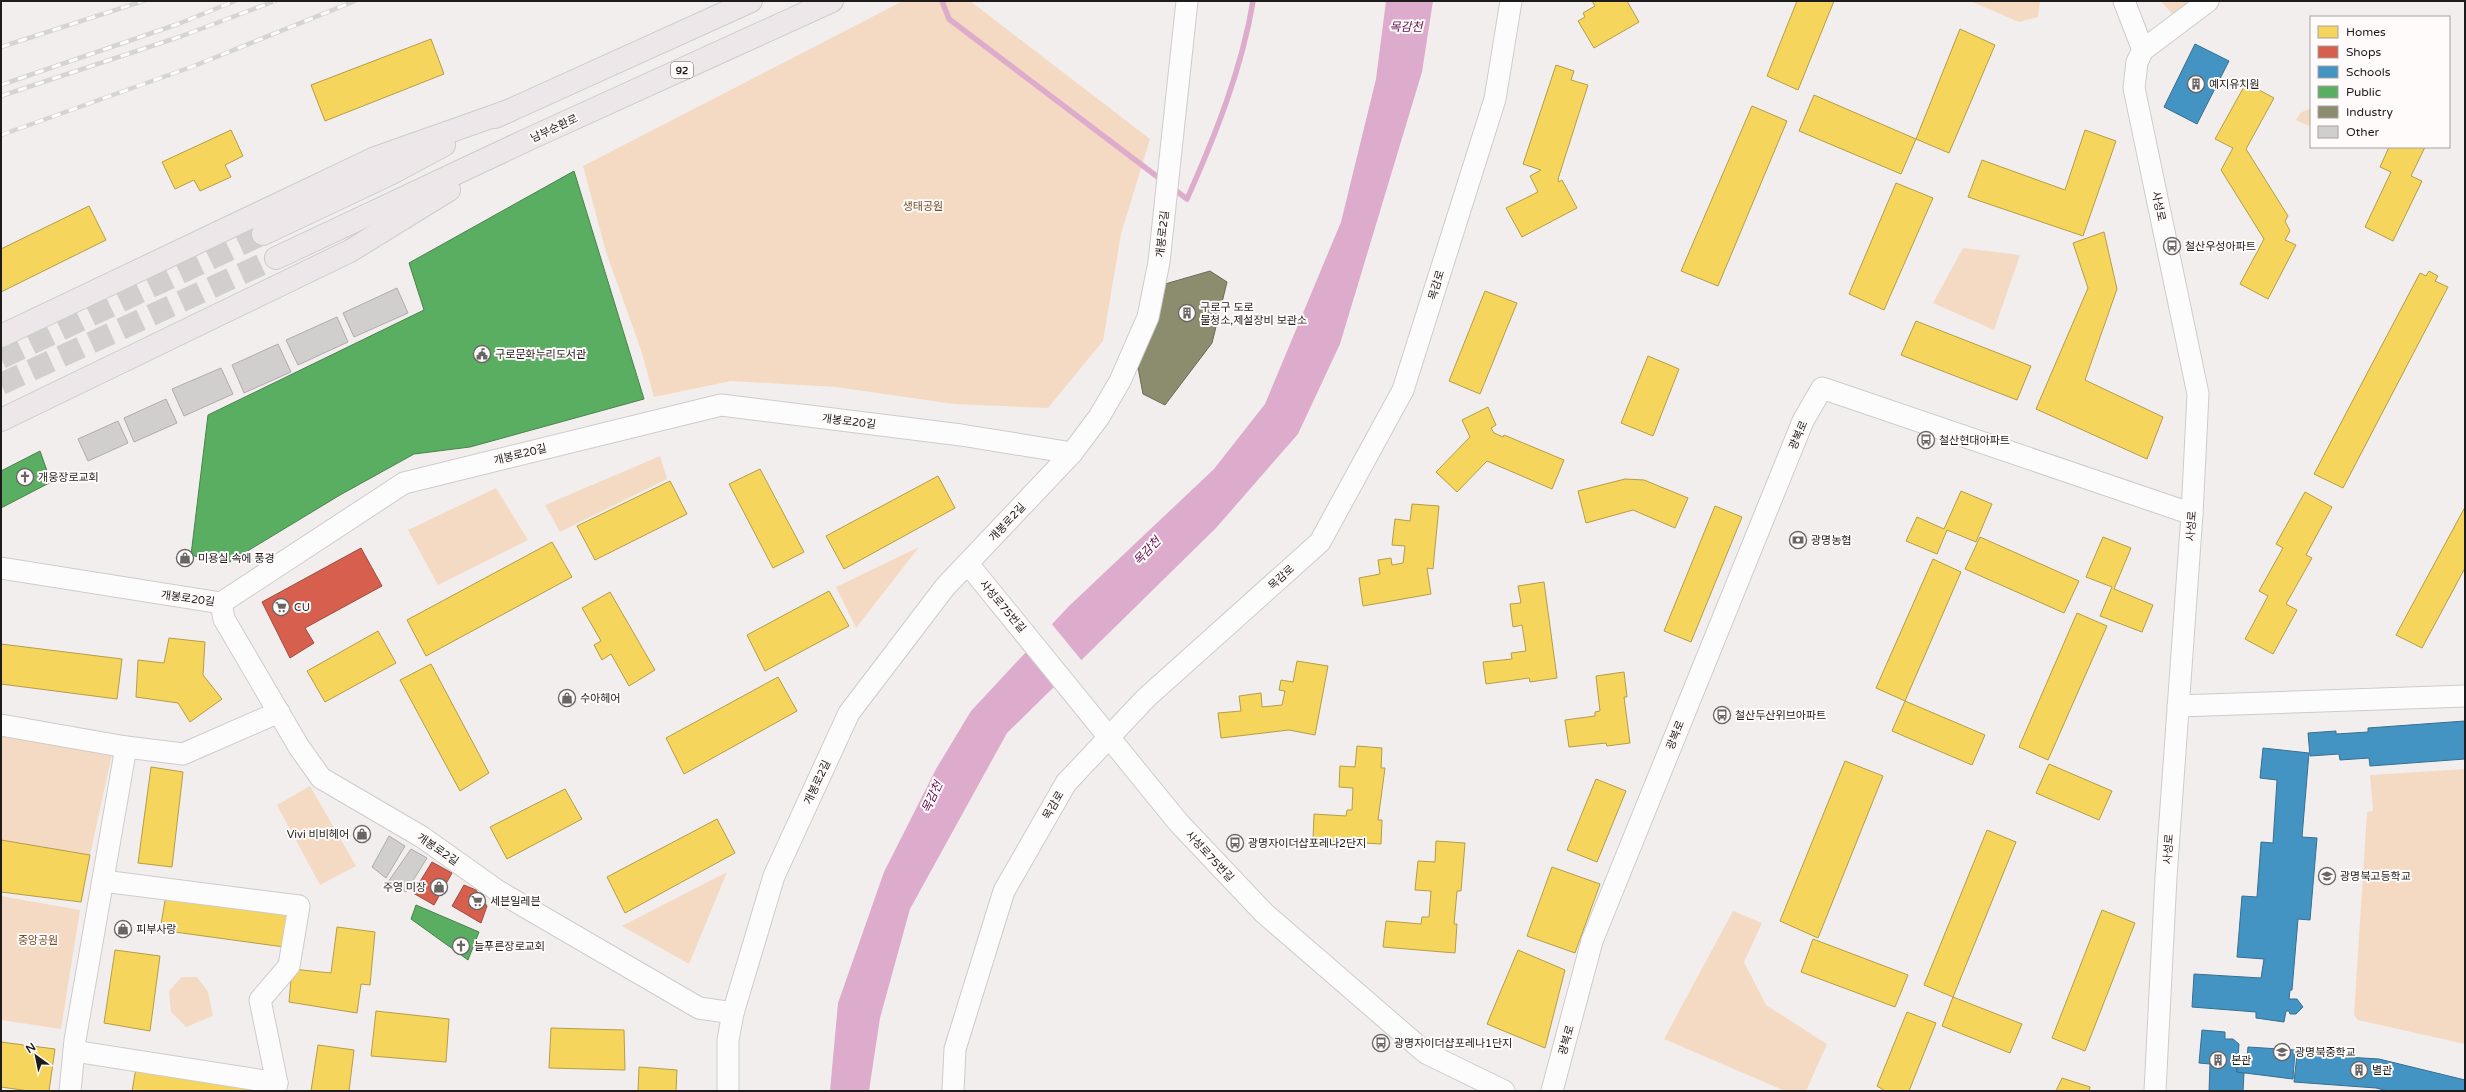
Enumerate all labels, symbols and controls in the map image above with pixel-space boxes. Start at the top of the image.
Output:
legend [2310,16,2450,148]
water label: 목감천 [1389,20,1425,34]
text: Homes [2346,25,2386,39]
text: Shops [2346,45,2381,59]
road number: 92 [671,62,693,78]
text: Schools [2346,65,2391,79]
building icon: 예지유치원 [2186,74,2206,94]
place label: 예지유치원 [2209,78,2260,91]
text: Public [2346,85,2381,99]
text: Industry [2346,105,2393,119]
street label: 남부순환로 [529,112,580,145]
text: Other [2346,125,2379,139]
street label: 사성로 [2149,190,2168,222]
park label: 생태공원 [903,200,943,213]
street label: 개봉로2길 [1154,210,1171,258]
bus stop icon: 철산우성아파트 [2162,236,2182,256]
place label: 철산우성아파트 [2185,240,2256,253]
street label: 목감로 [1426,269,1447,302]
place label: 구로구 도로 물청소,제설장비 보관소 [1200,301,1307,327]
building icon: 구로구 도로 물청소,제설장비 보관소 [1177,303,1197,323]
public building icon: 구로문화누리도서관 [472,344,492,364]
place label: 구로문화누리도서관 [495,348,586,361]
street label: 개봉로20길 [821,412,877,431]
street label: 광복로 [1787,419,1810,452]
bus stop icon: 철산현대아파트 [1916,430,1936,450]
place label: 철산현대아파트 [1939,434,2010,447]
street label: 개봉로20길 [492,442,548,467]
church icon: 개웅장로교회 [15,467,35,487]
place label: 개웅장로교회 [38,471,99,484]
street label: 개봉로2길 [986,501,1028,544]
street label: 사성로 [2184,510,2199,542]
bank icon: 광명농협 [1788,530,1808,550]
water label: 목감천 [1131,533,1165,568]
place label: 광명농협 [1811,534,1851,547]
shop icon: 미용실 속에 풍경 [175,548,195,568]
place label: 미용실 속에 풍경 [198,552,275,565]
street label: 목감로 [1266,562,1297,592]
street label: 사성로75번길 [977,577,1028,635]
street label: 개봉로20길 [160,588,216,609]
supermarket icon: CU [271,597,291,617]
place label: CU [294,601,310,614]
shop icon: 수아헤어 [557,688,577,708]
place label: 수아헤어 [580,692,620,705]
bus stop icon: 철산두산위브아파트 [1712,705,1732,725]
place label: 철산두산위브아파트 [1735,709,1826,722]
street label: 광복로 [1664,719,1687,752]
street label: 개봉로2길 [802,758,833,806]
water label: 목감천 [919,777,946,815]
street label: 목감로 [1040,789,1067,822]
shop icon: Vivi 비비헤어 [352,824,372,844]
place label: Vivi 비비헤어 [287,828,349,841]
street label: 사성로75번길 [1183,828,1236,884]
street label: 개봉로2길 [414,831,461,868]
bus stop icon: 광명자이더샵포레나2단지 [1225,833,1245,853]
street label: 사성로 [2161,833,2176,865]
place label: 광명자이더샵포레나2단지 [1248,837,1366,850]
school or university icon: 광명북고등학교 [2317,866,2337,886]
place label: 광명북고등학교 [2340,870,2411,883]
shop icon: 주영 미장 [429,877,449,897]
place label: 주영 미장 [383,881,426,894]
supermarket icon: 세븐일레븐 [467,891,487,911]
place label: 세븐일레븐 [490,895,541,908]
shop icon: 피부사랑 [113,919,133,939]
place label: 피부사랑 [136,923,176,936]
park label: 중앙공원 [18,934,58,947]
church icon: 늘푸른장로교회 [451,936,471,956]
place label: 늘푸른장로교회 [474,940,545,953]
street label: 광복로 [1556,1024,1577,1057]
bus stop icon: 광명자이더샵포레나1단지 [1371,1033,1391,1053]
north arrow [16,1036,56,1076]
place label: 광명자이더샵포레나1단지 [1394,1037,1512,1050]
text: N [24,1040,38,1056]
school or university icon: 광명북중학교 [2272,1042,2292,1062]
place label: 광명북중학교 [2295,1046,2356,1059]
building icon: 본관 [2208,1050,2228,1070]
place label: 본관 [2231,1054,2251,1067]
building icon: 별관 [2349,1060,2369,1080]
place label: 별관 [2372,1064,2392,1077]

